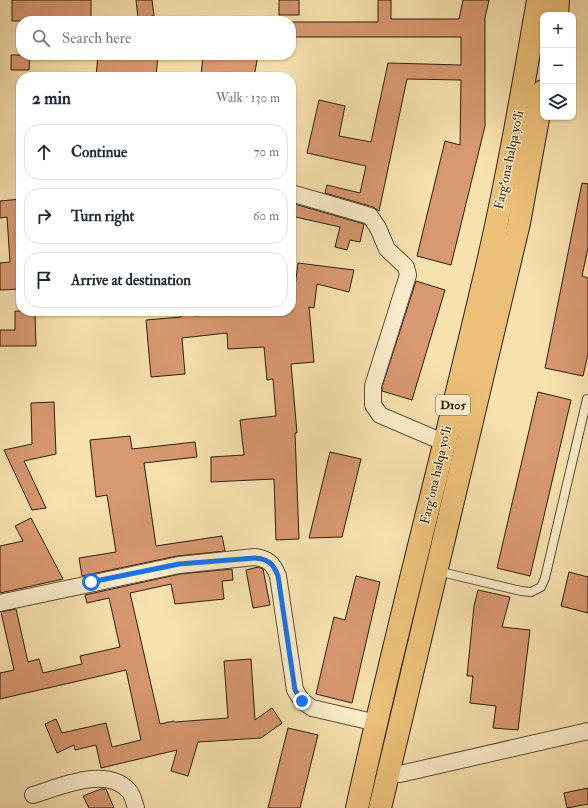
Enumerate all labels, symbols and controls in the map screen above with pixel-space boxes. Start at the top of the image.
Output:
map controls [540,12,576,120]
button: + [540,12,576,48]
search box [16,16,296,60]
icon: search [30,27,52,49]
text: Search here [62,29,131,48]
button: − [540,48,576,84]
button: layers [540,84,576,120]
text: 2 min [32,88,71,109]
text: Walk · 130 m [216,90,280,106]
street label: Farg‘ona halqa yo‘li [491,109,528,211]
icon: ahead [33,141,55,163]
text: Continue [71,143,127,162]
text: 70 m [254,144,279,160]
icon: right [33,205,55,227]
text: Turn right [71,207,134,226]
text: 60 m [253,208,279,224]
icon: arrive [33,269,55,291]
text: Arrive at destination [71,271,191,290]
road number: D105 [436,395,470,415]
street label: Farg‘ona halqa yo‘li [417,424,456,526]
route start [82,573,100,591]
route end [293,692,311,710]

